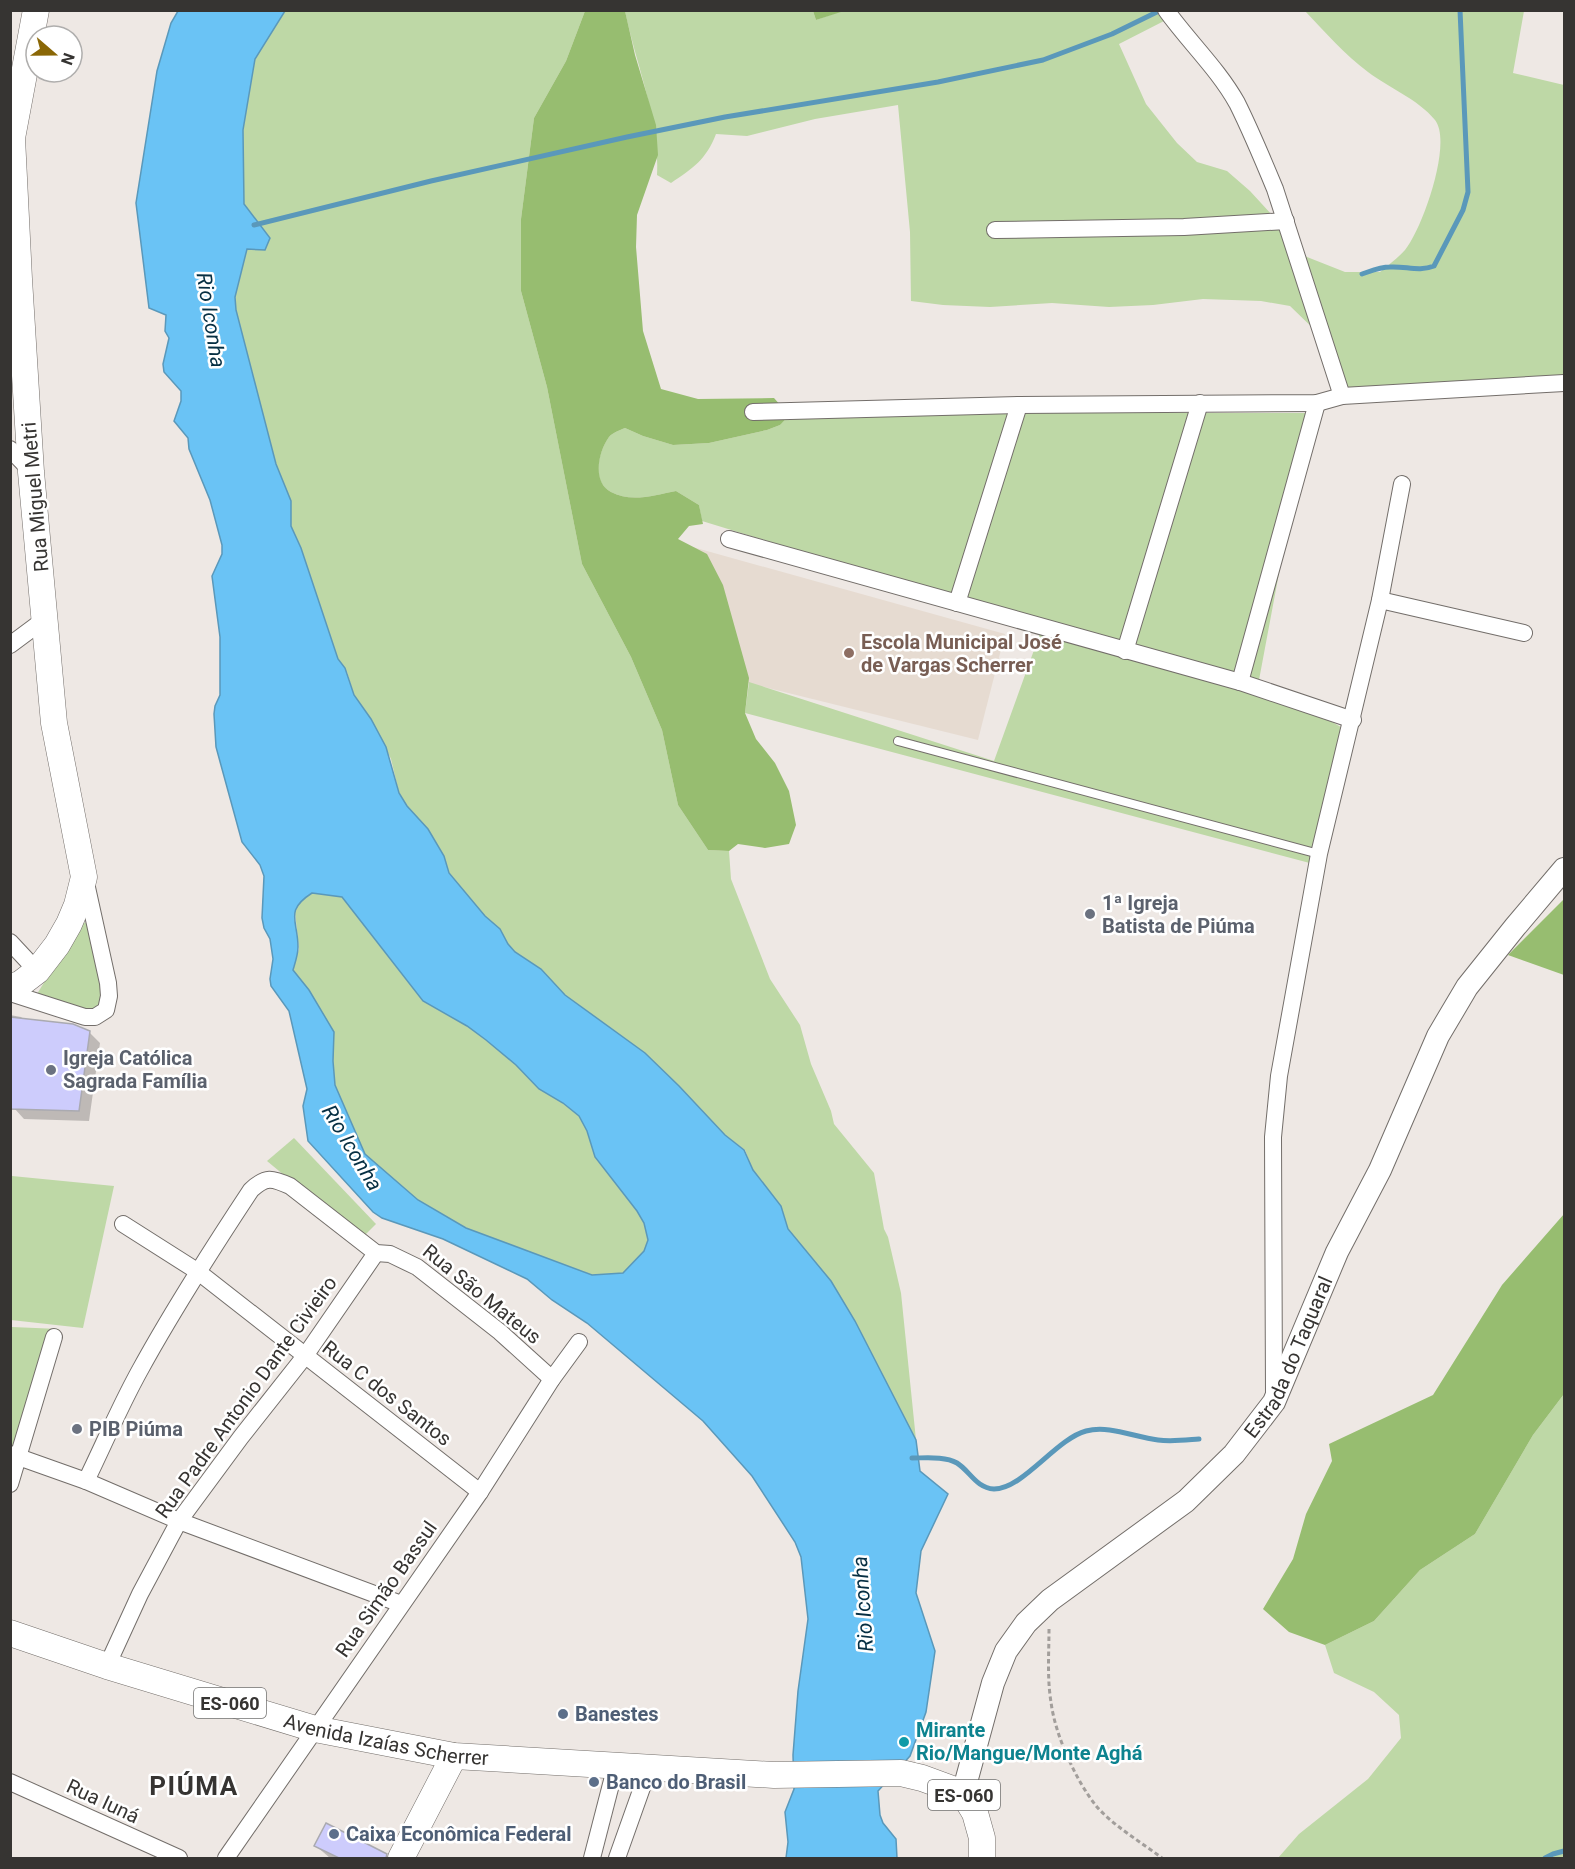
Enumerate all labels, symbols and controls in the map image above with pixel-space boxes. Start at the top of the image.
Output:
north arrow [24,24,84,84]
text: N [57,50,78,68]
water label: Rio Iconha [192,271,230,369]
street label: Rua Miguel Metri [16,421,54,573]
place label: Escola Municipal José de Vargas Scherrer [861,630,1062,677]
marker: Escola Municipal José de Vargas Scherrer [842,646,856,660]
place label: 1ª Igreja Batista de Piúma [1102,891,1255,938]
marker: 1ª Igreja Batista de Piúma [1083,907,1097,921]
place label: Igreja Católica Sagrada Família [63,1046,208,1093]
marker: Igreja Católica Sagrada Família [44,1063,58,1077]
water label: Rio Iconha [317,1101,387,1195]
street label: Rua São Mateus [418,1239,546,1349]
street label: Rua Padre Antonio Dante Civieiro [150,1271,342,1523]
street label: Estrada do Taquaral [1239,1273,1337,1442]
street label: Rua C dos Santos [318,1335,456,1451]
place label: PIB Piúma [89,1417,183,1441]
marker: PIB Piúma [70,1422,84,1436]
street label: Rua Simão Bassul [330,1516,442,1662]
water label: Rio Iconha [848,1555,878,1653]
road number: ES-060 [194,1688,266,1718]
place label: Banestes [575,1702,659,1726]
marker: Banestes [556,1707,570,1721]
street label: Avenida Izaías Scherrer [281,1708,489,1770]
place label: Mirante Rio/Mangue/Monte Aghá [916,1718,1143,1765]
marker: Mirante Rio/Mangue/Monte Aghá [897,1735,911,1749]
place label: Banco do Brasil [606,1770,746,1794]
district label: PIÚMA [149,1771,239,1801]
street label: Rua Iuná [63,1774,143,1828]
marker: Banco do Brasil [587,1775,601,1789]
road number: ES-060 [928,1780,1000,1810]
place label: Caixa Econômica Federal [346,1822,572,1846]
marker: Caixa Econômica Federal [327,1827,341,1841]

